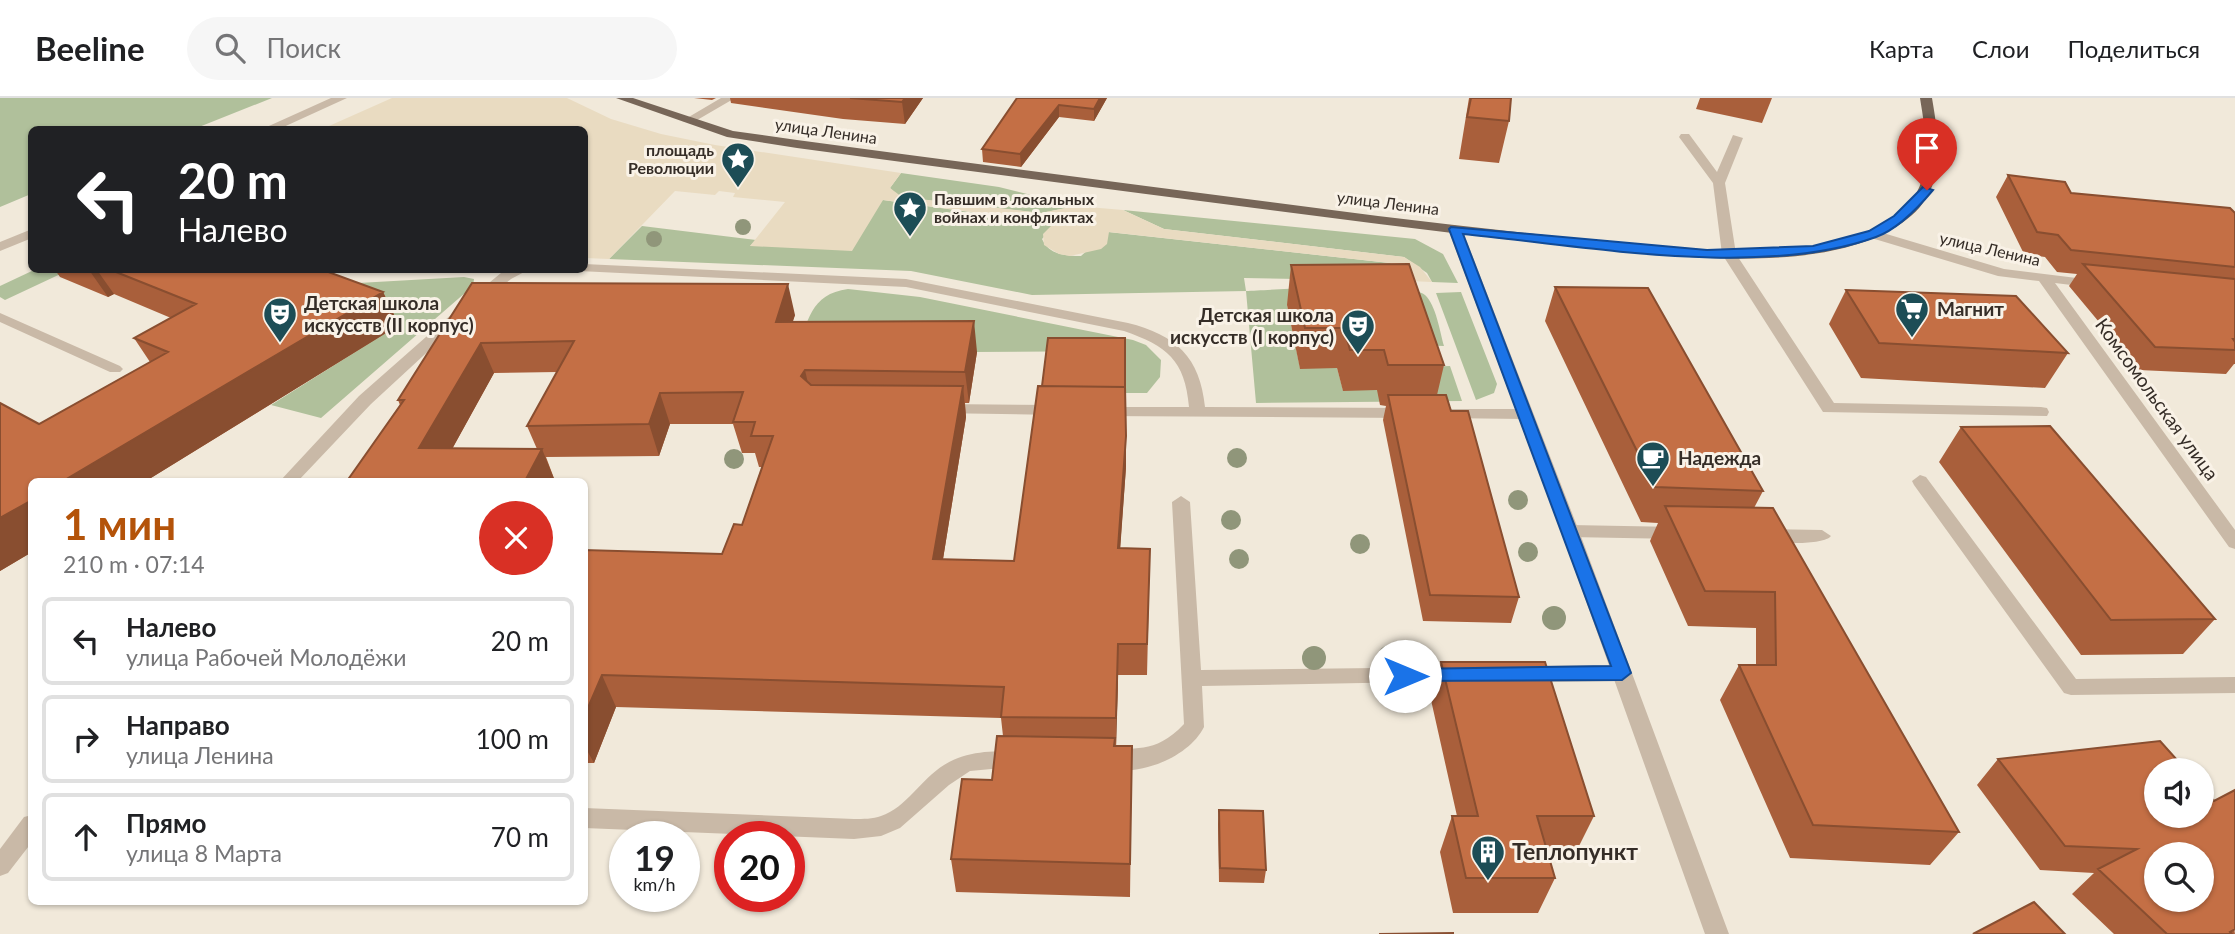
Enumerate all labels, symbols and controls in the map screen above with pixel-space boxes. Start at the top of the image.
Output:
search box [187,17,677,80]
text: Beeline [35,28,145,68]
icon: search [211,29,249,67]
text: Поиск [267,32,341,64]
text: Карта [1869,34,1934,63]
text: Слои [1972,34,2029,63]
text: Поделиться [2067,34,2200,63]
street label: улица Ленина [774,114,878,147]
pin [1897,118,1957,190]
icon: arrive [1908,129,1946,167]
place label: площадь Революции [628,140,714,177]
place icon: площадь Революции [719,140,757,189]
text: 20 m [178,151,288,209]
icon: left [63,154,154,245]
street label: улица Ленина [1336,187,1440,218]
place icon: Павшим в локальных войнах и конфликтах [891,189,929,238]
place label: Павшим в локальных войнах и конфликтах [934,189,1095,226]
text: Налево [178,210,288,249]
street label: улица Ленина [1938,228,2042,269]
supermarket icon: Магнит [1893,290,1931,339]
place label: Детская школа искусств (II корпус) [304,291,474,336]
theatre icon: Детская школа искусств (II корпус) [261,295,299,344]
place label: Магнит [1937,297,2004,320]
place label: Детская школа искусств (I корпус) [1170,303,1334,348]
theatre icon: Детская школа искусств (I корпус) [1339,307,1377,356]
street label: Комсомольская улица [2091,313,2224,484]
cafe icon: Надежда [1634,439,1672,488]
place label: Надежда [1678,446,1761,469]
text: 1 мин [63,499,176,549]
button: close [479,501,553,575]
text: 210 m · 07:14 [63,550,205,578]
text: Налево [126,611,216,643]
icon: left [67,622,105,660]
text: 20 m [491,625,549,657]
position arrow [1368,639,1442,713]
text: улица Рабочей Молодёжи [126,643,406,671]
text: Направо [126,709,230,741]
icon: right [67,720,105,758]
text: 100 m [476,723,549,755]
text: улица Ленина [126,741,274,769]
map controls [2144,758,2214,912]
button: sound [2144,758,2214,828]
text: Прямо [126,807,207,839]
icon: ahead [67,818,105,856]
text: 70 m [491,821,549,853]
speed limit sign: 20 [714,821,805,912]
building icon: Теплопункт [1469,833,1507,882]
text: 19 [634,836,675,878]
place label: Теплопункт [1512,837,1638,865]
text: улица 8 Марта [126,839,282,867]
button: search [2144,842,2214,912]
text: km/h [633,873,676,895]

